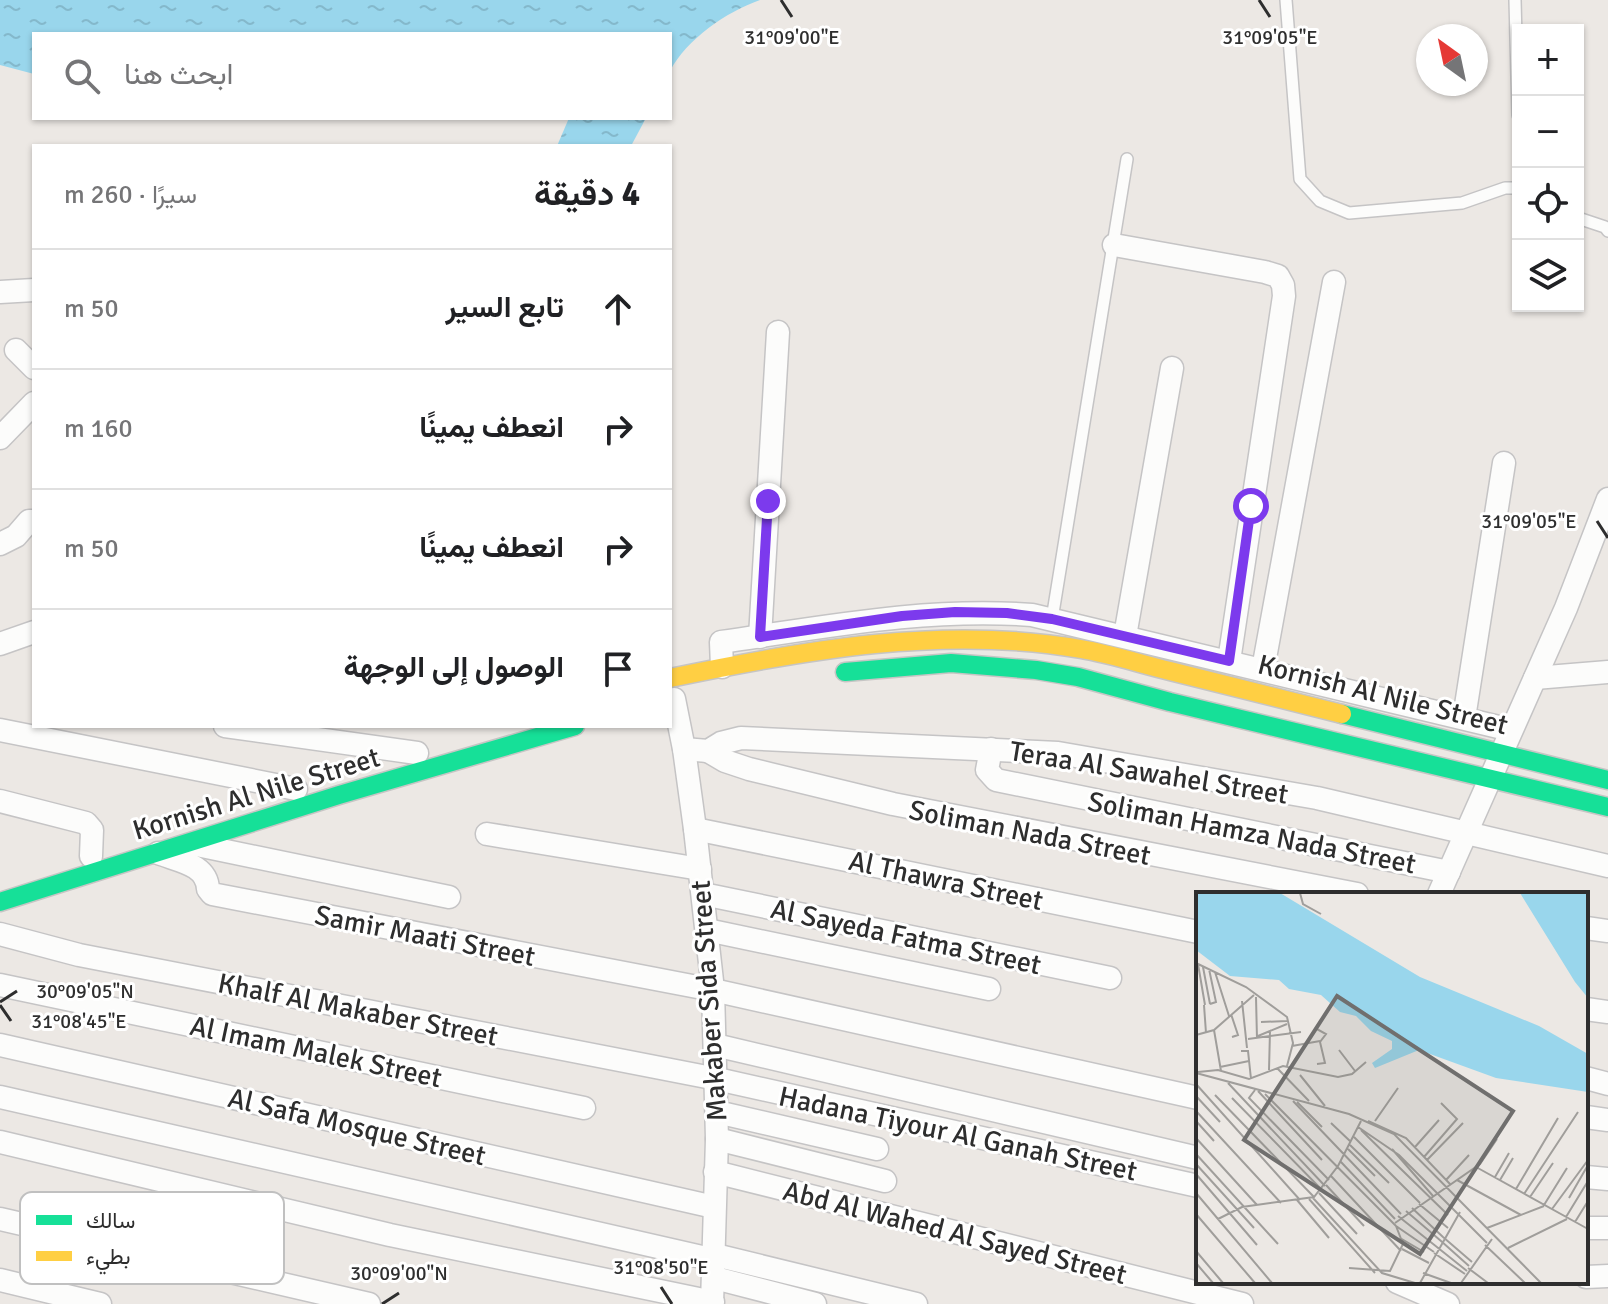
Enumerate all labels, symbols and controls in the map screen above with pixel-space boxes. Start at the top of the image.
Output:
north arrow [1416,24,1488,96]
map controls [1512,24,1584,312]
button: + [1512,24,1584,96]
text: 31°09'00"E [744,25,840,50]
text: 31°09'05"E [1222,25,1318,50]
search box [32,32,672,120]
icon: search [60,54,104,98]
text: ابحث هنا [124,56,234,93]
button: − [1512,96,1584,168]
button: locate [1512,168,1584,240]
text: 4 دقيقة [534,173,640,215]
text: سيرًا · 260 m [64,179,197,211]
button: layers [1512,240,1584,312]
icon: ahead [596,287,640,331]
text: تابع السير [446,289,564,326]
text: 50 m [64,293,119,325]
icon: right [596,407,640,451]
text: انعطف يمينًا [419,409,564,446]
text: 160 m [64,413,133,445]
route end [750,483,786,519]
route start [1233,488,1269,524]
text: 31°09'05"E [1481,509,1577,534]
icon: right [596,527,640,571]
text: انعطف يمينًا [419,529,564,566]
text: 50 m [64,533,119,565]
icon: arrive [596,647,640,691]
street label: Kornish Al Nile Street [1254,647,1511,743]
text: الوصول إلى الوجهة [343,649,564,686]
street label: Teraa Al Sawahel Street [1007,734,1291,812]
street label: Kornish Al Nile Street [129,740,384,848]
street label: Soliman Hamza Nada Street [1085,785,1419,882]
street label: Soliman Nada Street [906,793,1153,873]
street label: Al Thawra Street [846,844,1046,918]
street label: Makaber Sida Street [684,879,734,1123]
street label: Al Sayeda Fatma Street [767,892,1044,982]
inset map [1196,892,1588,1284]
street label: Samir Maati Street [312,898,538,974]
street label: Khalf Al Makaber Street [215,966,501,1054]
text: 30°09'05"N [36,979,134,1004]
text: 31°08'45"E [31,1009,127,1034]
street label: Al Imam Malek Street [187,1009,445,1095]
street label: Hadana Tiyour Al Ganah Street [776,1079,1140,1189]
street label: Al Safa Mosque Street [225,1081,489,1173]
street label: Abd Al Wahed Al Sayed Street [780,1174,1130,1292]
legend [20,1192,284,1284]
text: سالك [86,1207,135,1234]
text: بطيء [86,1243,131,1275]
text: 31°08'50"E [613,1255,709,1280]
text: 30°09'00"N [350,1261,448,1286]

